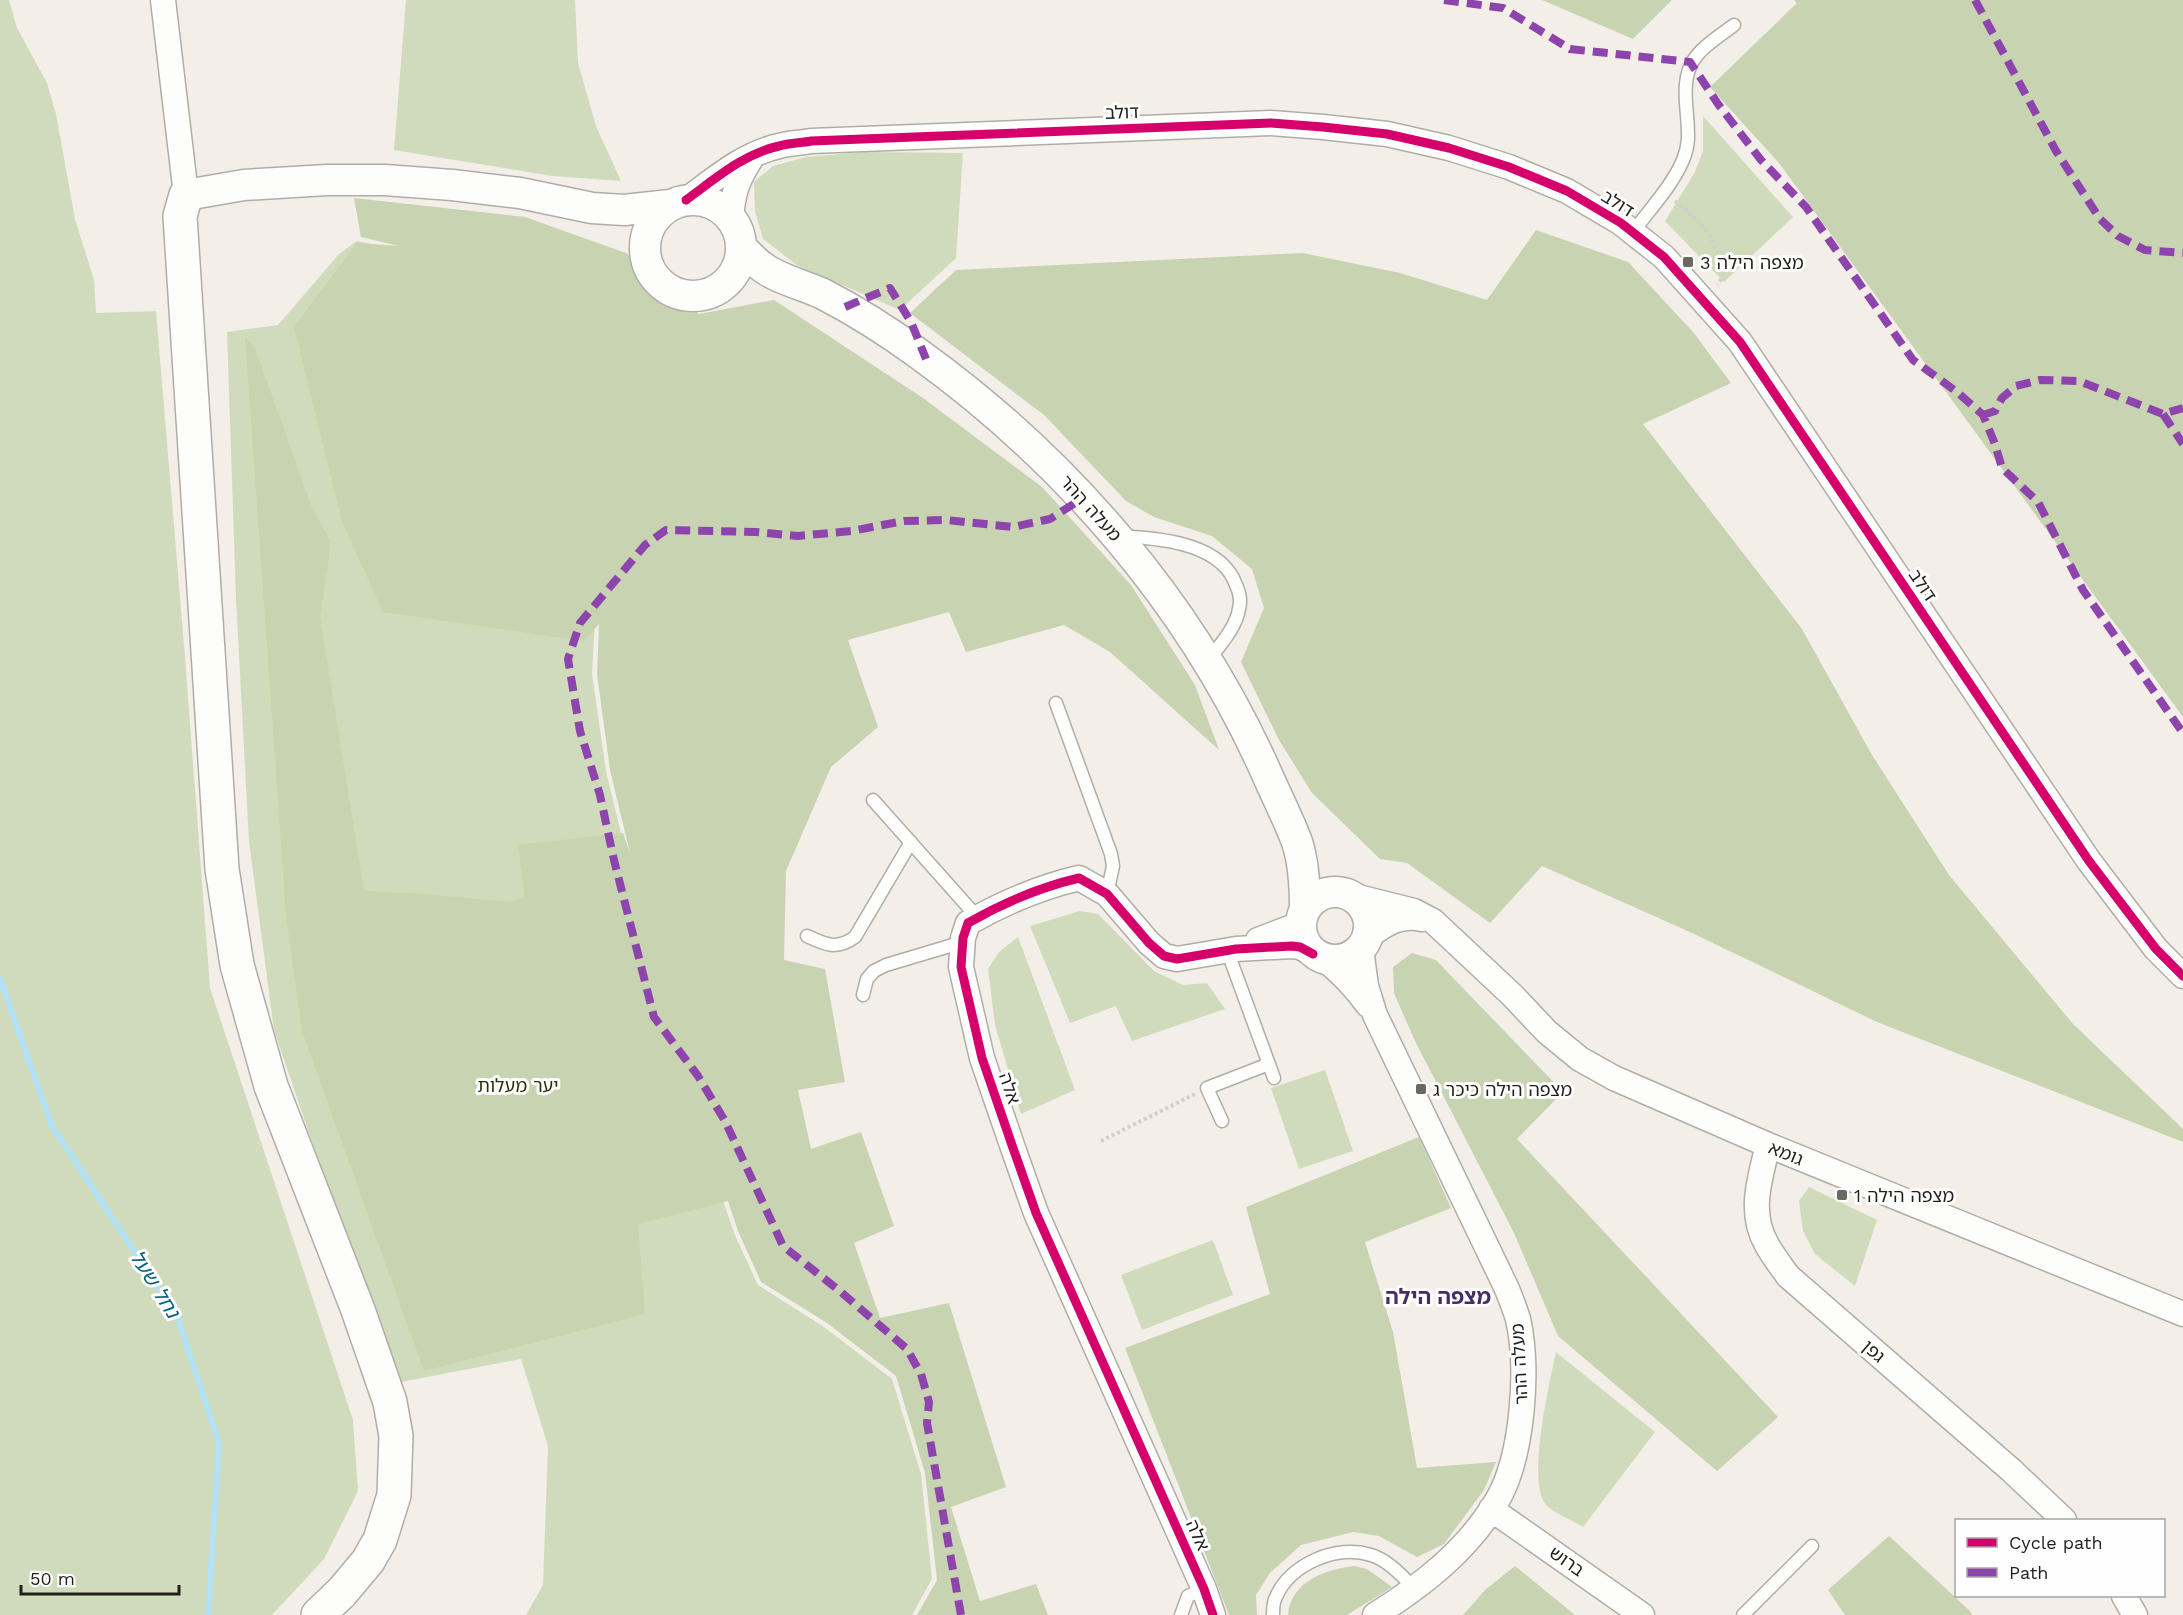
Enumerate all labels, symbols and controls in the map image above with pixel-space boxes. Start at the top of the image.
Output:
street label: דולב [1105,101,1140,123]
street label: דולב [1598,185,1638,221]
place label: מצפה הילה 3 [1700,252,1804,273]
marker: מצפה הילה 3 [1681,255,1695,269]
street label: מעלה ההר [1056,471,1126,545]
street label: דולב [1905,565,1941,605]
street label: אלה [995,1069,1025,1107]
park label: יער מעלות [477,1075,559,1096]
place label: מצפה הילה כיכר ג [1433,1079,1572,1100]
marker: מצפה הילה כיכר ג [1414,1082,1428,1096]
street label: גומא [1766,1137,1807,1169]
place label: מצפה הילה 1 [1854,1185,1954,1206]
marker: מצפה הילה 1 [1835,1188,1849,1202]
water label: נחל שעל [125,1246,186,1323]
district label: מצפה הילה [1385,1284,1491,1309]
street label: מעלה ההר [1506,1323,1532,1405]
street label: גפן [1858,1336,1890,1367]
street label: אלה [1182,1516,1214,1554]
legend [1955,1519,2165,1597]
text: Cycle path [2009,1532,2103,1553]
street label: ברוש [1545,1542,1589,1580]
scale bar [21,1558,178,1596]
text: Path [2009,1562,2049,1583]
text: 50 m [30,1568,75,1589]

